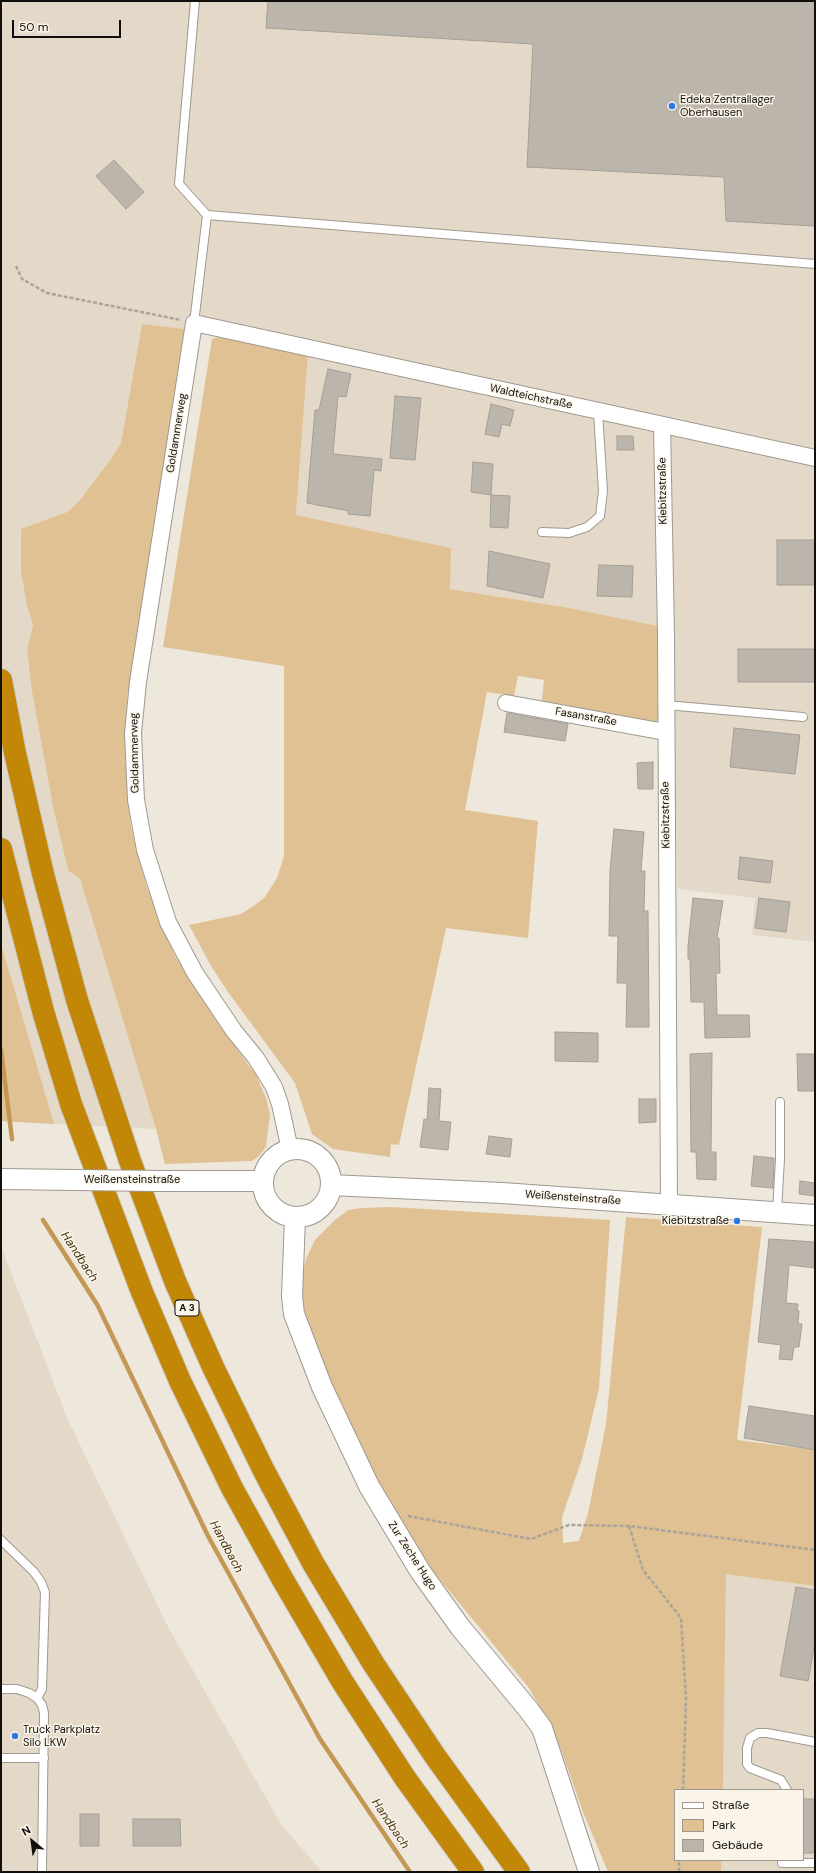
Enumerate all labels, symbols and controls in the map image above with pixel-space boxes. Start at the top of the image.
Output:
scale bar [14,12,123,38]
text: 50 m [19,19,48,35]
place label: Edeka Zentrallager Oberhausen [680,93,774,119]
marker: Edeka Zentrallager Oberhausen [667,101,677,111]
street label: Waldteichstraße [488,382,574,412]
street label: Goldammerweg [164,392,190,474]
street label: Kiebitzstraße [656,457,670,525]
street label: Fasanstraße [554,705,618,729]
street label: Goldammerweg [128,713,142,793]
street label: Kiebitzstraße [659,781,673,849]
street label: Weißensteinstraße [84,1173,180,1187]
street label: Weißensteinstraße [525,1188,621,1208]
place label: Kiebitzstraße [662,1214,729,1228]
marker: Kiebitzstraße [732,1216,742,1226]
water label: Handbach [57,1229,101,1285]
road number: A 3 [175,1300,199,1316]
water label: Handbach [206,1518,246,1576]
street label: Zur Zeche Hugo [385,1519,439,1593]
place label: Truck Parkplatz Silo LKW [23,1723,100,1749]
marker: Truck Parkplatz Silo LKW [10,1731,20,1741]
legend [674,1789,804,1861]
water label: Handbach [368,1796,412,1852]
text: Straße [712,1797,749,1813]
text: Park [712,1817,736,1833]
north arrow [12,1821,52,1861]
text: N [19,1822,33,1839]
text: Gebäude [712,1837,763,1853]

